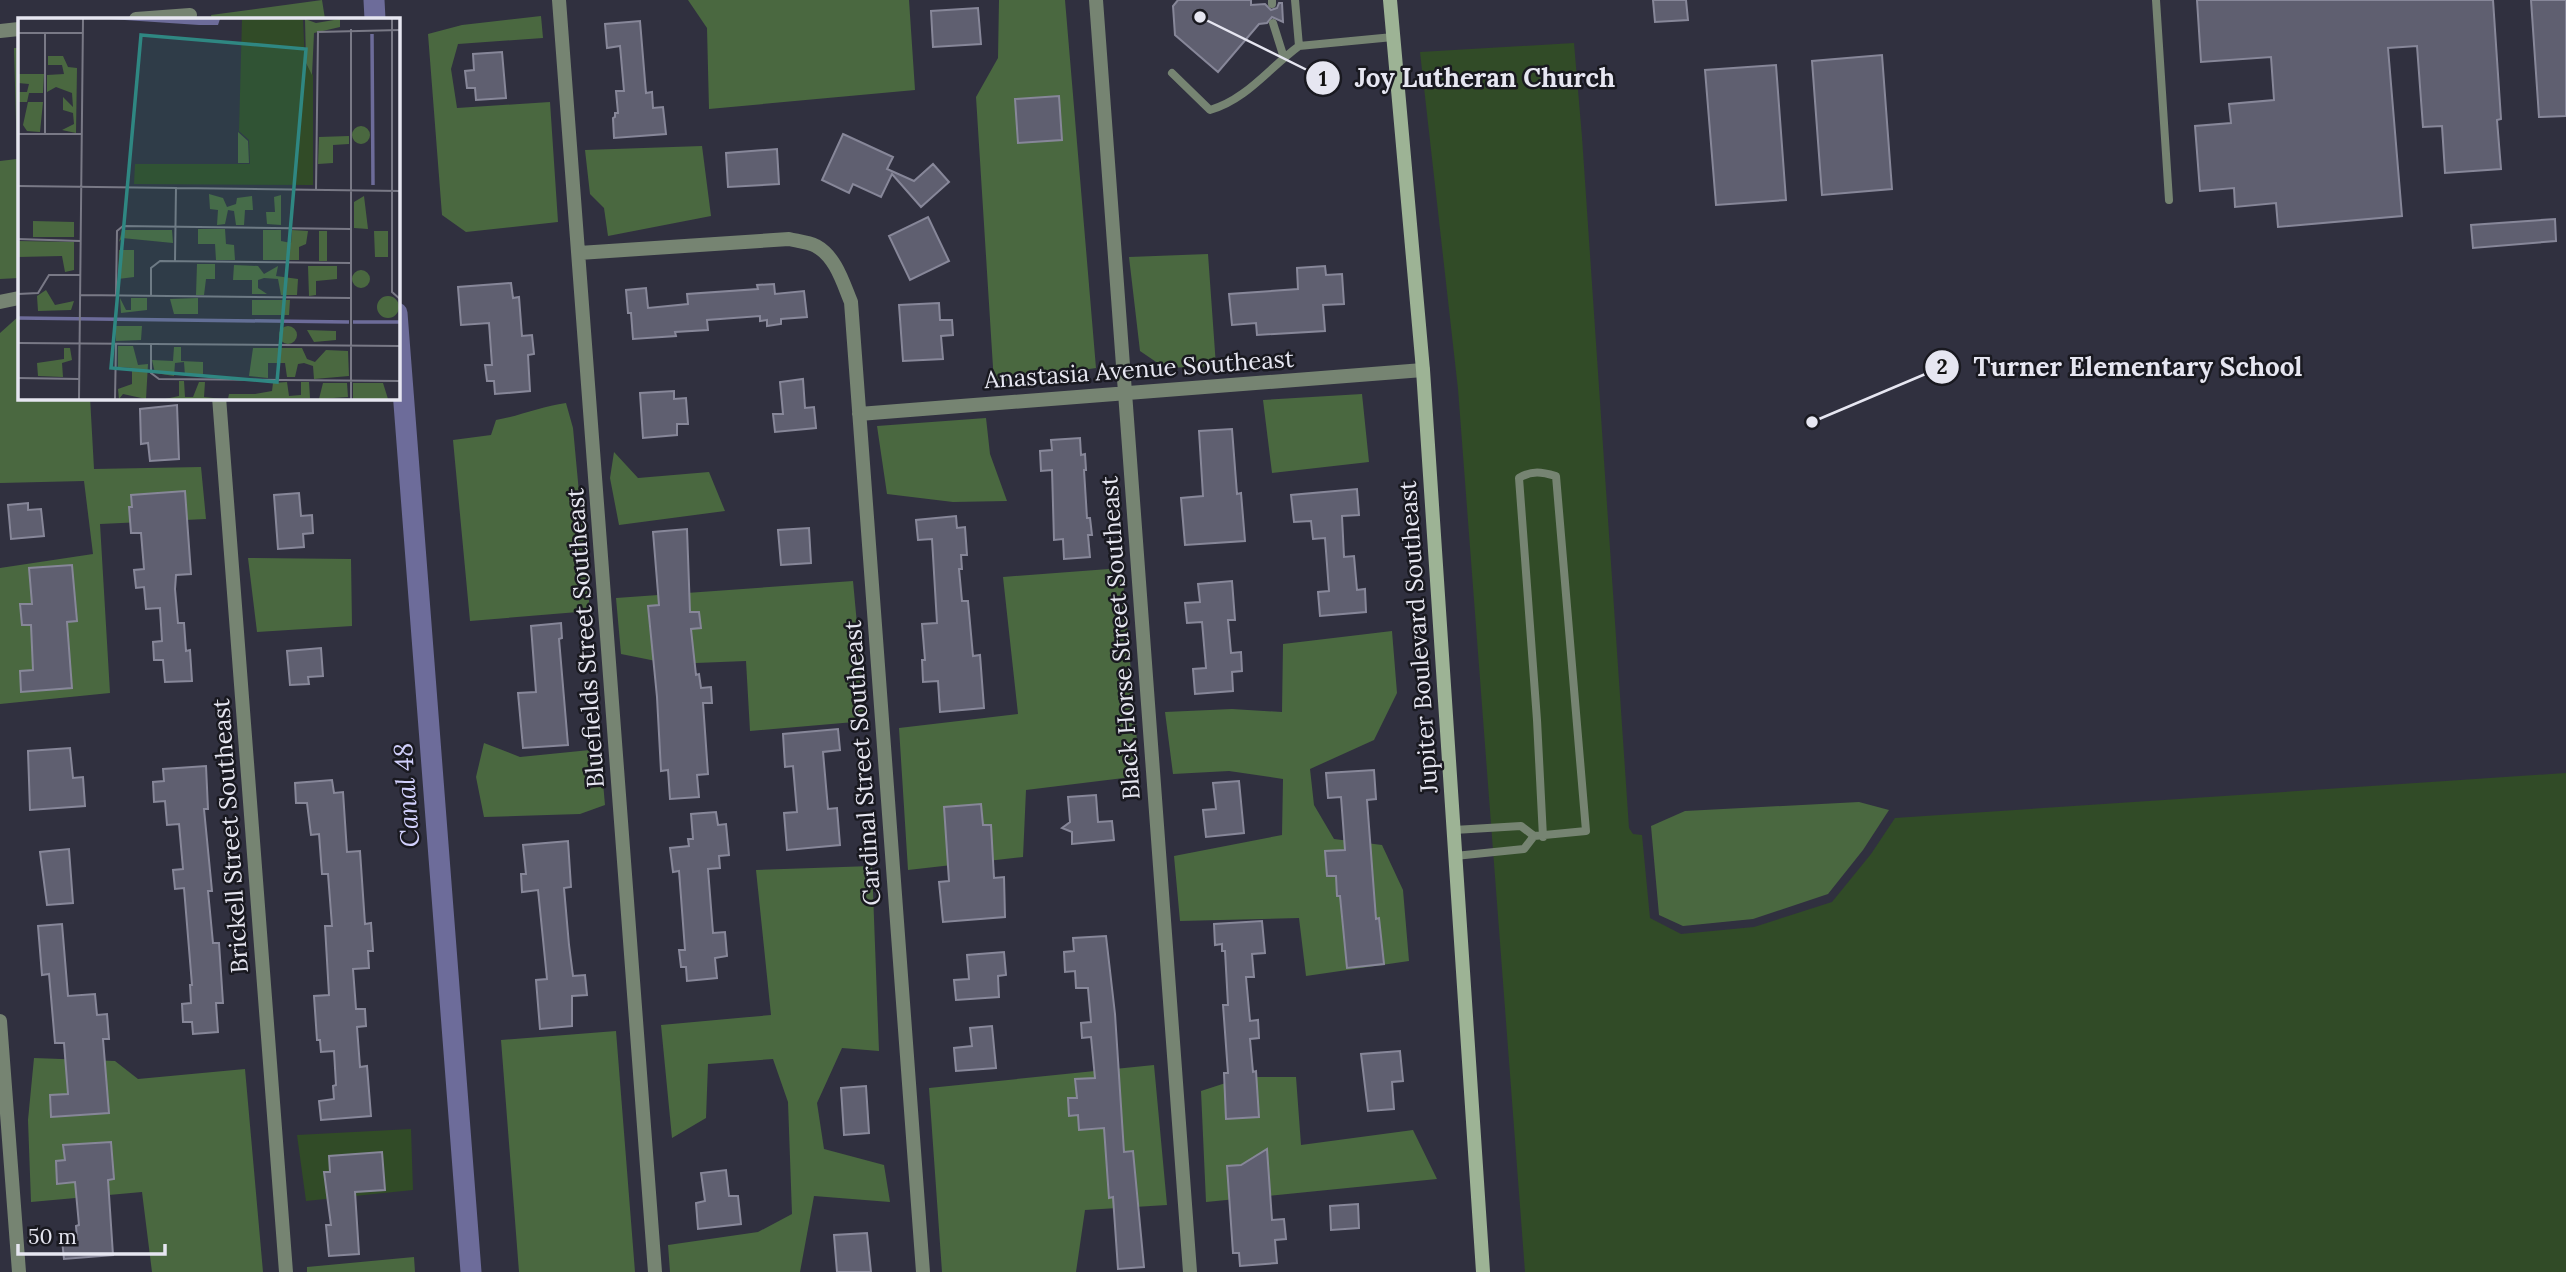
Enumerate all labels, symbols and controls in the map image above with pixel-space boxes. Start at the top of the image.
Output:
inset map [18,18,399,399]
callout: Joy Lutheran Church [1306,55,1629,102]
text: Joy Lutheran Church [1355,61,1615,94]
text: 1 [1319,65,1327,92]
street label: Anastasia Avenue Southeast [982,343,1296,395]
callout: Turner Elementary School [1925,344,2317,391]
text: Turner Elementary School [1974,350,2302,383]
text: 2 [1936,353,1948,380]
street label: Black Horse Street Southeast [1093,474,1147,801]
street label: Jupiter Boulevard Southeast [1392,479,1444,795]
street label: Bluefields Street Southeast [559,486,611,789]
street label: Cardinal Street Southeast [837,619,887,907]
street label: Brickell Street Southeast [205,697,255,974]
water label: Canal 48 [386,742,426,848]
scale bar [18,1212,164,1256]
text: 50 m [28,1223,77,1250]

